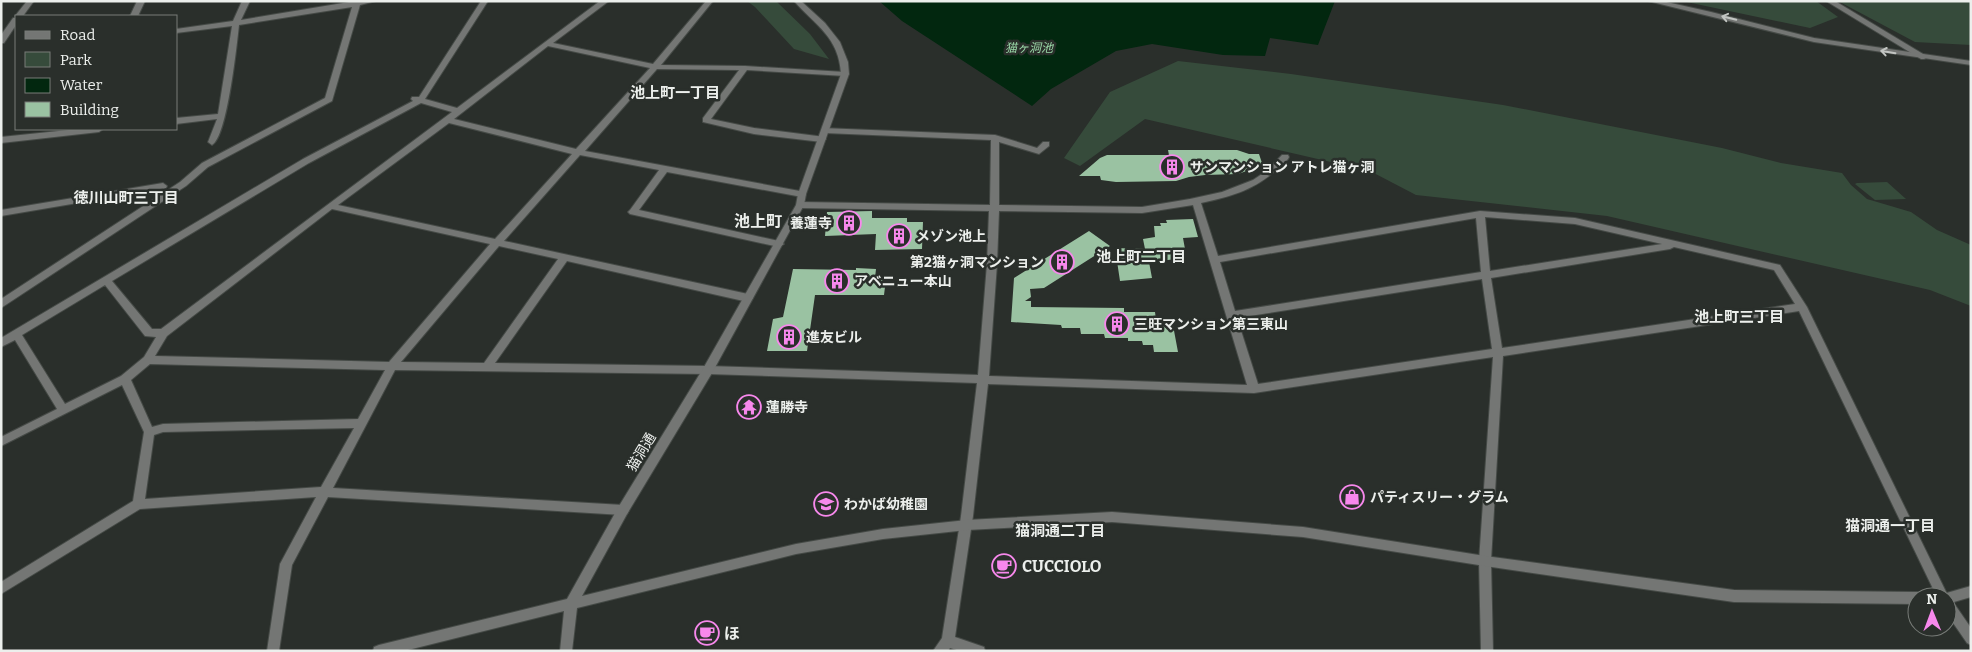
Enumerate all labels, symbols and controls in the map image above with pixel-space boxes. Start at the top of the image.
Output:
one-way arrow [1721,13,1737,22]
legend [15,15,178,130]
text: Road [60,26,95,44]
water label: 猫ヶ洞池 [1005,41,1054,55]
one-way arrow [1880,46,1896,56]
text: Park [60,51,92,69]
text: Water [60,76,103,94]
district label: 池上町一丁目 [630,84,720,102]
text: Building [60,101,119,119]
building icon: サンマンション アトレ猫ヶ洞 [1159,154,1185,180]
place label: サンマンション アトレ猫ヶ洞 [1190,159,1375,176]
district label: 徳川山町三丁目 [73,189,179,207]
building icon: 養蓮寺 [836,210,862,236]
district label: 池上町 [734,212,782,231]
place label: 養蓮寺 [790,215,832,232]
building icon: メゾン池上 [886,223,912,249]
place label: メゾン池上 [916,228,986,245]
district label: 池上町二丁目 [1096,248,1186,266]
building icon: 第2猫ヶ洞マンション [1049,249,1075,275]
place label: 第2猫ヶ洞マンション [910,254,1044,271]
building icon: アベニュー本山 [824,268,850,294]
place label: アベニュー本山 [854,273,952,290]
district label: 池上町三丁目 [1694,308,1784,326]
building icon: 三旺マンション第三東山 [1104,311,1130,337]
place label: 三旺マンション第三東山 [1134,316,1288,333]
building icon: 進友ビル [776,324,802,350]
place label: 進友ビル [806,329,862,346]
temple icon: 蓮勝寺 [736,394,762,420]
place label: 蓮勝寺 [766,399,808,416]
street label: 猫洞通 [623,430,660,475]
shop icon: パティスリー・グラム [1339,484,1365,510]
place label: パティスリー・グラム [1370,489,1509,506]
school or university icon: わかば幼稚園 [813,491,839,517]
place label: わかば幼稚園 [844,496,928,513]
district label: 猫洞通一丁目 [1845,517,1935,535]
district label: 猫洞通二丁目 [1015,522,1105,540]
cafe icon: CUCCIOLO [991,553,1017,579]
place label: CUCCIOLO [1022,557,1102,576]
north arrow [1907,587,1957,637]
text: N [1926,591,1938,608]
cafe icon: ほ [694,620,720,646]
place label: ほ [724,624,740,643]

